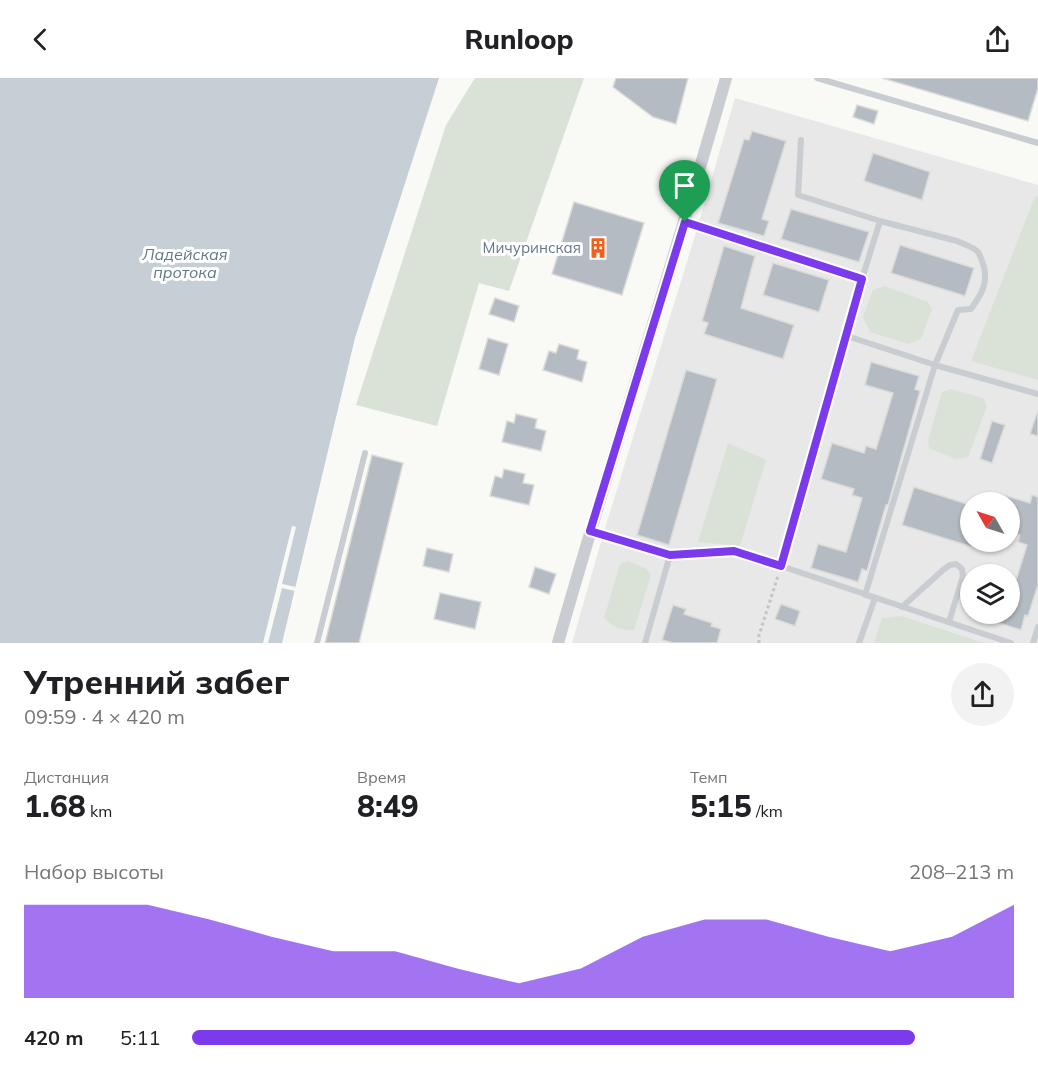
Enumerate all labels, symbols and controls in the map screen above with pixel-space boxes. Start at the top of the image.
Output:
text: Runloop [464,22,574,56]
icon: back [24,23,57,56]
icon: share [981,23,1014,56]
pin [659,160,710,222]
icon: arrive [668,169,701,202]
building icon: Мичуринская [586,236,610,260]
place label: Мичуринская [483,238,581,257]
water label: Ладейская протока [141,244,228,282]
north arrow [960,492,1020,552]
map controls [960,492,1020,624]
button: layers [960,564,1020,624]
text: Утренний забег [24,661,290,702]
button: share [951,663,1014,726]
text: 09:59 · 4 × 420 m [24,704,185,729]
text: Дистанция [24,767,109,787]
text: Время [357,767,406,787]
text: Темп [690,767,728,787]
text: 1.68 [24,787,86,825]
text: 8:49 [357,787,419,825]
text: 5:15 [690,787,752,825]
text: km [86,801,112,821]
text: /km [752,801,783,821]
text: Набор высоты [24,859,164,884]
text: 208–213 m [909,859,1014,884]
text: 420 m [24,1025,83,1050]
text: 5:11 [120,1025,161,1050]

